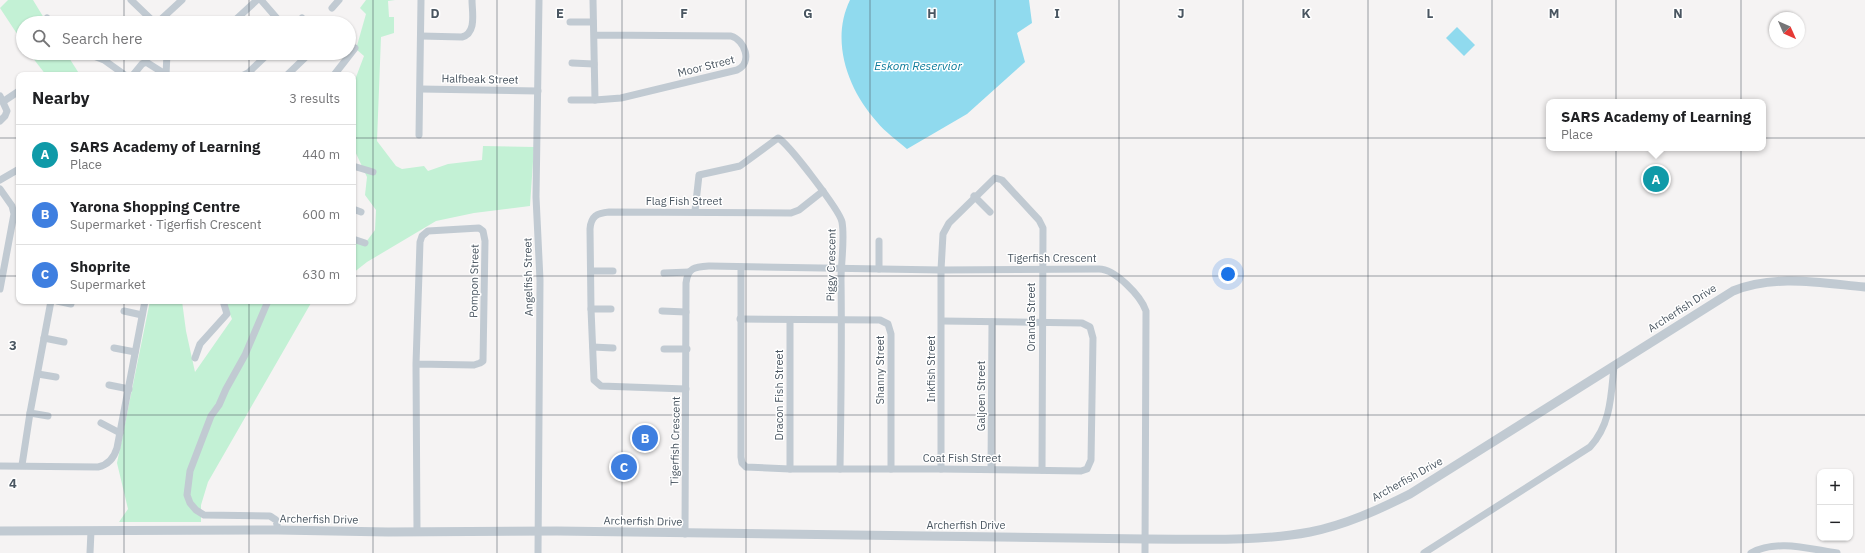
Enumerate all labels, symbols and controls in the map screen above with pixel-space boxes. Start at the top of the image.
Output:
text: D [430,5,440,22]
text: E [556,5,564,22]
text: F [680,5,688,22]
text: G [803,5,813,22]
text: H [927,5,937,22]
text: I [1054,5,1060,22]
text: J [1177,5,1185,22]
text: K [1301,5,1311,22]
text: L [1427,5,1434,22]
text: M [1549,5,1559,22]
text: N [1673,5,1683,22]
north arrow [1769,12,1805,48]
search box [16,16,356,60]
icon: search [30,27,52,49]
text: Search here [62,29,142,48]
street label: Moor Street [676,52,736,80]
water label: Eskom Reservior [874,58,962,73]
street label: Halfbeak Street [441,71,519,87]
text: Nearby [32,87,90,109]
text: 3 results [289,90,340,107]
popup [1546,99,1766,151]
text: SARS Academy of Learning [1561,107,1751,126]
text: Place [1561,126,1593,143]
text: SARS Academy of Learning [70,137,260,156]
text: A [41,146,49,163]
text: 440 m [302,146,340,163]
text: Place [70,156,102,173]
pin: A [1643,164,1669,194]
street label: Flag Fish Street [646,194,722,208]
text: Yarona Shopping Centre [70,197,240,216]
text: B [41,206,49,223]
text: 600 m [302,206,340,223]
text: Supermarket · Tigerfish Crescent [70,216,262,233]
street label: Piggy Crescent [823,228,839,302]
street label: Angelfish Street [520,237,536,316]
street label: Pompon Street [466,244,482,318]
street label: Tigerfish Crescent [1007,251,1097,265]
text: Shoprite [70,257,130,276]
your location [1218,264,1238,284]
text: C [41,266,49,283]
text: 630 m [302,266,340,283]
text: Supermarket [70,276,146,293]
street label: Archerfish Drive [1645,281,1719,335]
street label: Oranda Street [1024,282,1038,351]
street label: Shanny Street [873,335,887,405]
street label: Inkfish Street [924,335,938,403]
text: 3 [9,337,17,354]
street label: Dracon Fish Street [772,349,786,441]
street label: Galjoen Street [974,361,988,431]
street label: Tigerfish Crescent [667,396,683,486]
pin: B [632,423,658,453]
street label: Coat Fish Street [923,451,1001,465]
pin: C [611,452,637,482]
street label: Archerfish Drive [1369,454,1445,504]
map controls [1817,469,1853,541]
button: + [1817,469,1853,505]
text: 4 [9,475,17,492]
button: − [1817,505,1853,541]
street label: Archerfish Drive [279,511,359,527]
street label: Archerfish Drive [603,513,683,529]
street label: Archerfish Drive [927,518,1005,532]

